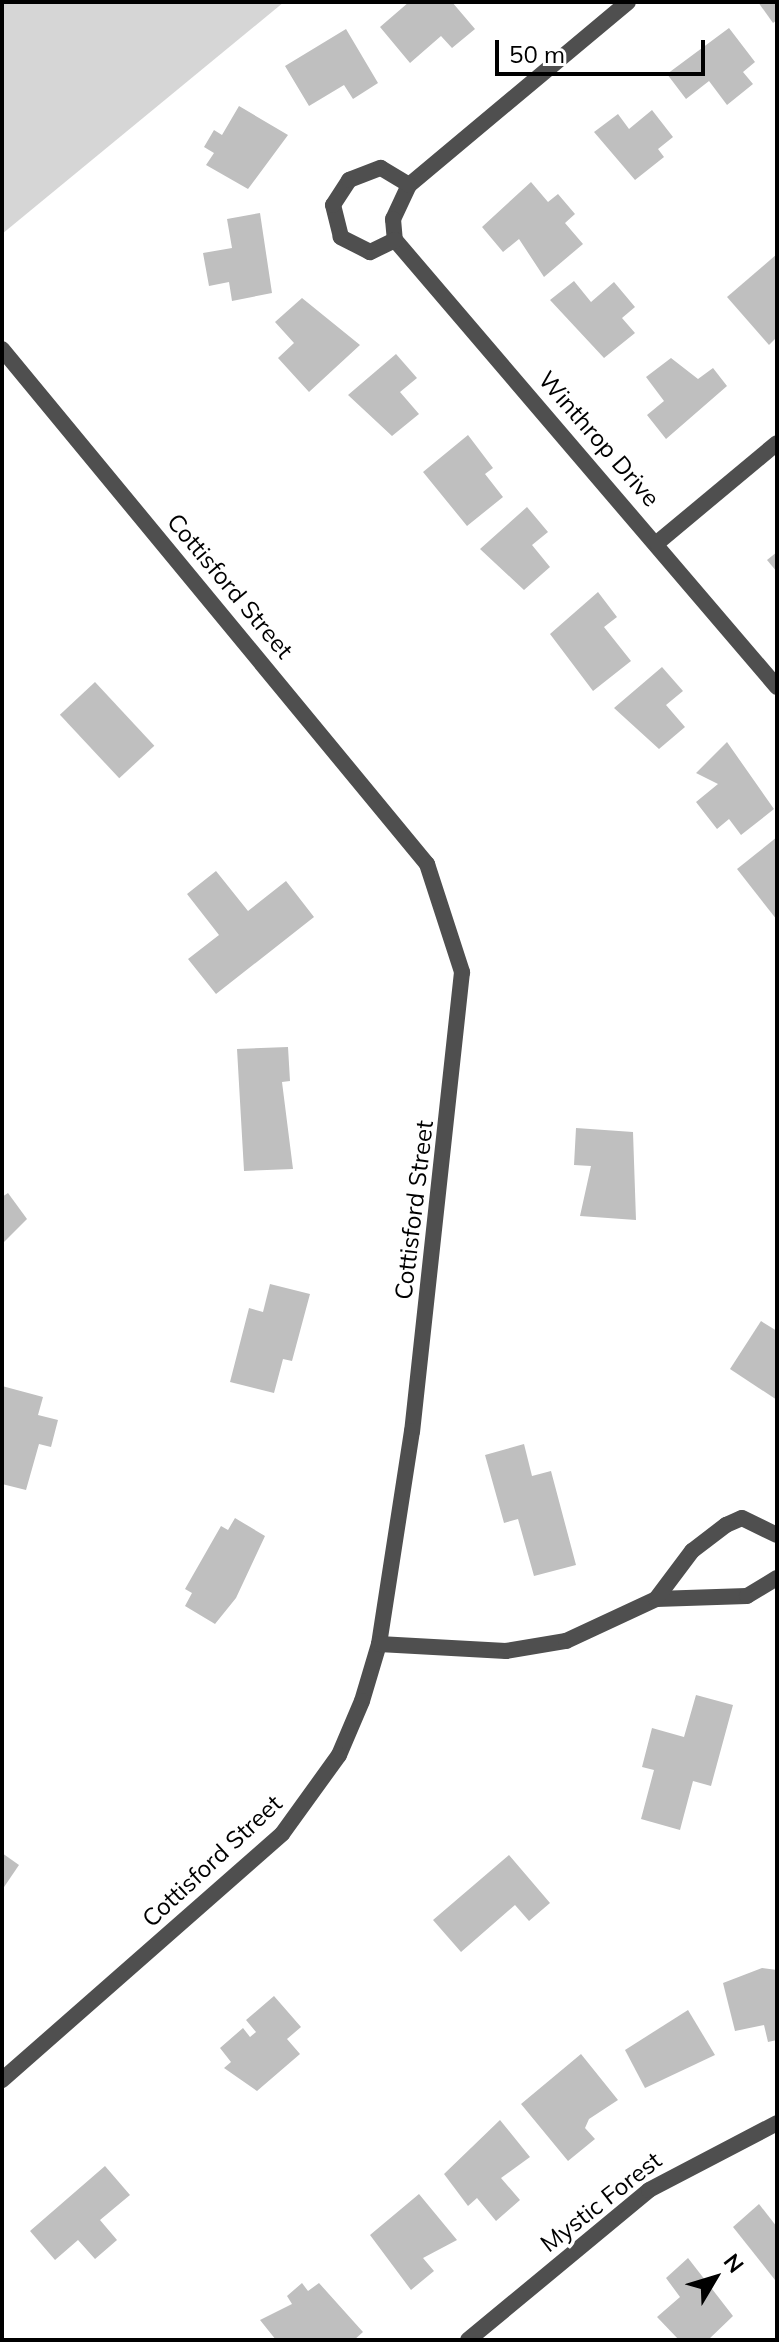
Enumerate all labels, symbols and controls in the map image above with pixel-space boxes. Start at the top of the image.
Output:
scale bar [499,24,709,74]
text: 50 m [509,39,565,69]
street label: Winthrop Drive [532,365,666,513]
street label: Cottisford Street [161,508,299,664]
street label: Cottisford Street [389,1119,439,1301]
street label: Cottisford Street [136,1789,288,1933]
street label: Mystic Forest [535,2146,667,2258]
north arrow [675,2238,755,2318]
text: N [718,2248,750,2278]

